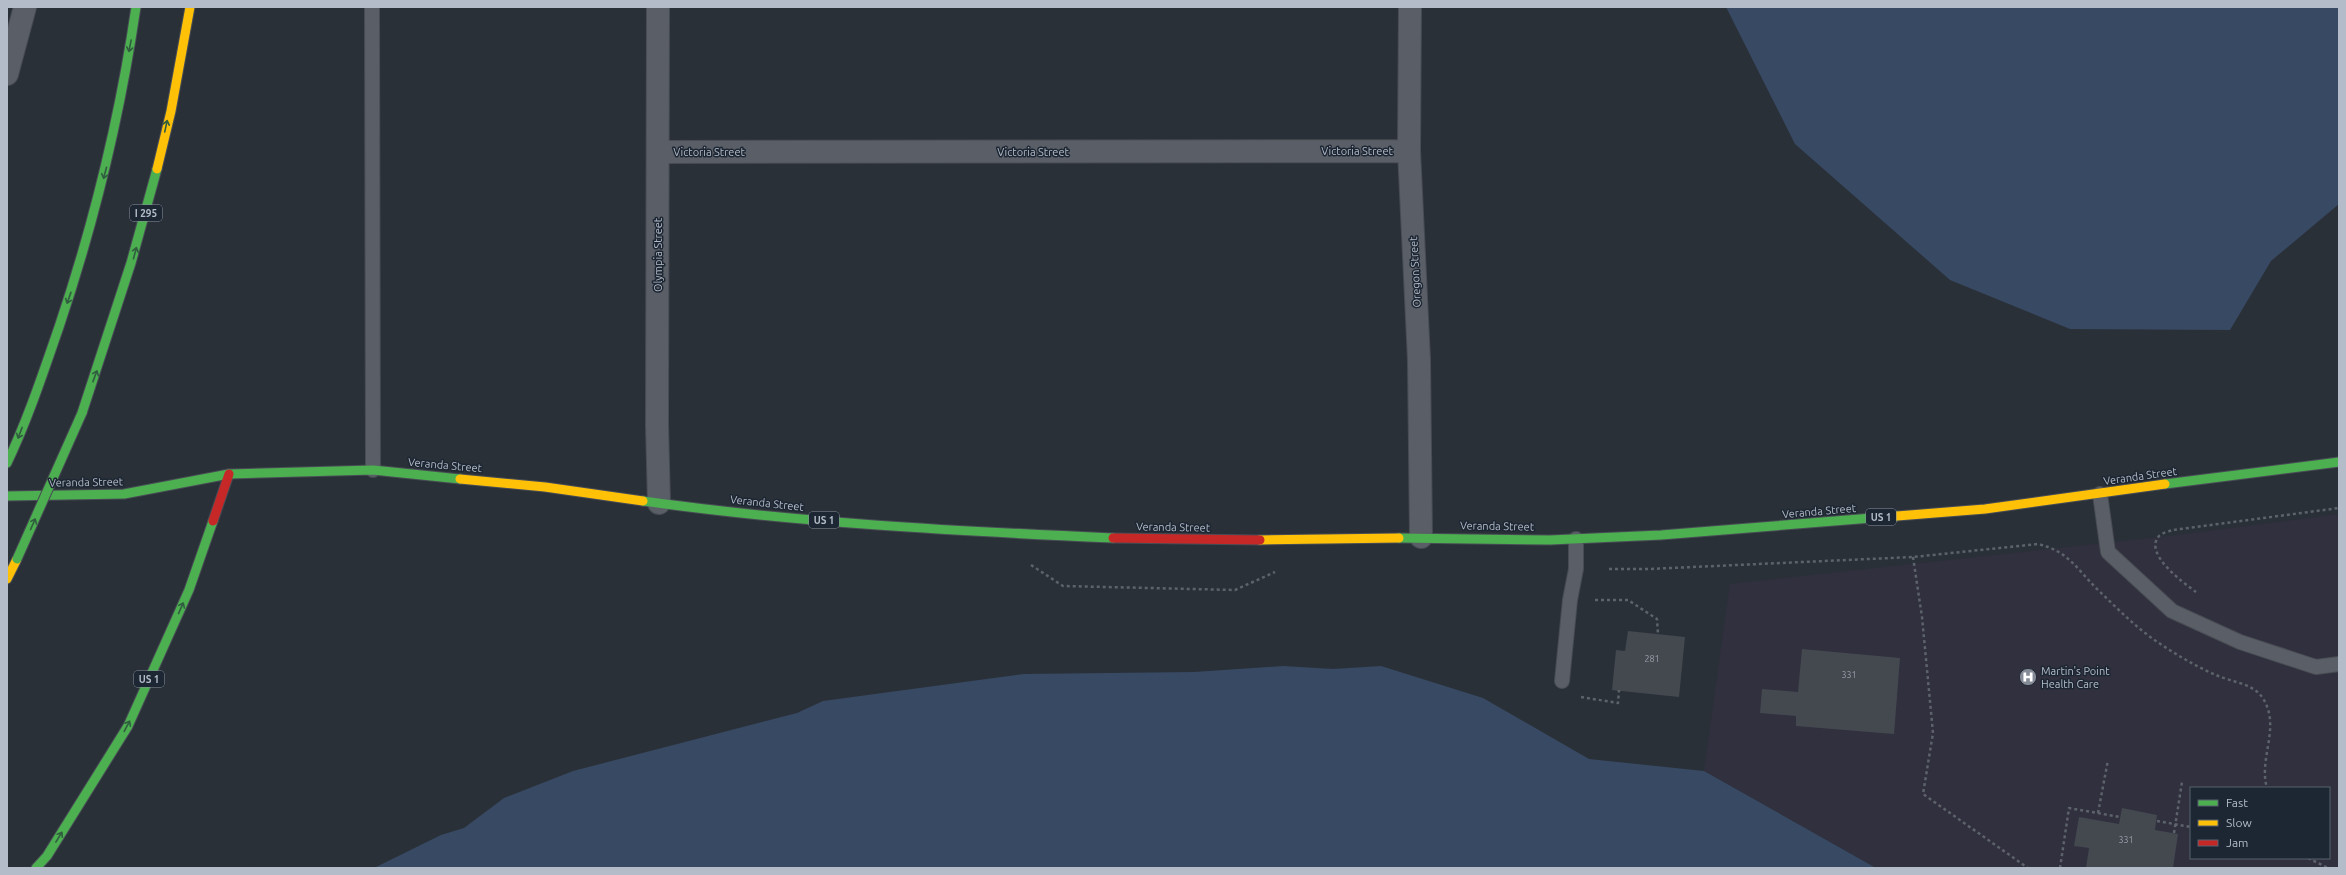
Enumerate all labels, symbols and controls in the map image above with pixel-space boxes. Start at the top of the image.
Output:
one-way arrow [126,39,134,52]
one-way arrow [162,120,170,133]
street label: Victoria Street [1321,145,1393,157]
street label: Victoria Street [673,146,745,158]
street label: Victoria Street [997,146,1069,158]
one-way arrow [101,166,108,179]
road number: I 295 [130,205,162,221]
street label: Olympia Street [652,217,664,292]
street label: Oregon Street [1407,236,1423,308]
one-way arrow [132,246,139,259]
one-way arrow [65,292,73,304]
one-way arrow [91,371,99,383]
one-way arrow [15,427,23,439]
street label: Veranda Street [408,456,483,474]
street label: Veranda Street [2102,465,2178,487]
street label: Veranda Street [49,475,124,489]
street label: Veranda Street [730,493,805,513]
street label: Veranda Street [1782,502,1857,520]
road number: US 1 [1866,509,1896,525]
road number: US 1 [809,512,839,528]
one-way arrow [30,518,37,530]
street label: Veranda Street [1460,519,1535,533]
street label: Veranda Street [1136,520,1211,534]
one-way arrow [178,602,185,614]
house number: 281 [1644,654,1660,664]
place label: Martin's Point Health Care [2041,665,2110,690]
hospital icon: Martin's Point Health Care [2018,667,2038,687]
house number: 331 [1841,670,1857,680]
road number: US 1 [134,671,164,687]
one-way arrow [124,720,131,732]
legend [2190,787,2330,859]
text: Fast [2226,796,2248,809]
text: Slow [2226,816,2252,829]
one-way arrow [55,831,63,843]
house number: 331 [2118,835,2134,845]
text: Jam [2226,836,2248,849]

